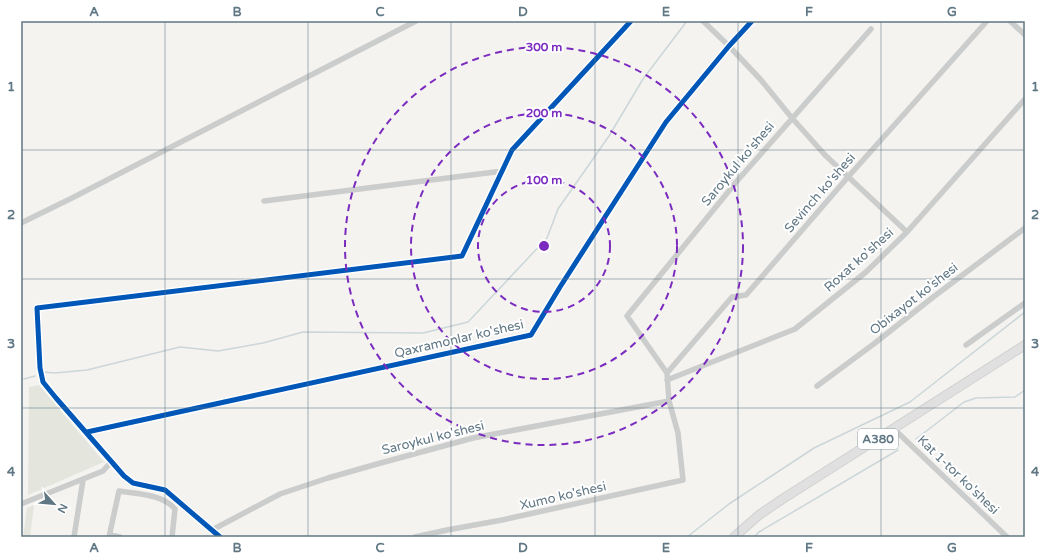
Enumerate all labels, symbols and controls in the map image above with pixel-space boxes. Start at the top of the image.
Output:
text: A [89,4,99,20]
text: B [232,4,242,20]
text: C [375,4,385,20]
text: D [518,4,528,20]
text: E [662,4,670,20]
text: F [805,4,813,20]
text: G [947,4,957,20]
text: 300 m [526,40,562,54]
text: 1 [7,79,15,95]
text: 1 [1031,79,1039,95]
text: 200 m [526,106,562,120]
street label: Saroykul ko'shesi [698,119,778,209]
street label: Sevinch ko'shesi [781,150,859,236]
text: 100 m [526,173,562,187]
text: 2 [7,207,15,223]
text: 2 [1031,207,1039,223]
street label: Roxat ko'shesi [821,225,897,295]
centre of rings [537,239,551,253]
street label: Obixayot ko'shesi [867,260,961,338]
street label: Qaxramonlar ko'shesi [393,316,525,362]
text: 3 [7,336,15,352]
text: 3 [1031,336,1039,352]
street label: Saroykul ko'shesi [380,418,486,458]
road number: A380 [858,429,898,449]
street label: Kat 1-tor ko'shesi [914,432,1002,518]
text: 4 [7,464,16,480]
text: 4 [1031,464,1040,480]
street label: Xumo ko'shesi [518,478,608,514]
north arrow [34,484,74,524]
text: N [55,501,70,515]
text: A [89,540,99,556]
text: B [232,540,242,556]
text: C [375,540,385,556]
text: D [518,540,528,556]
text: E [662,540,670,556]
text: F [805,540,813,556]
text: G [947,540,957,556]

